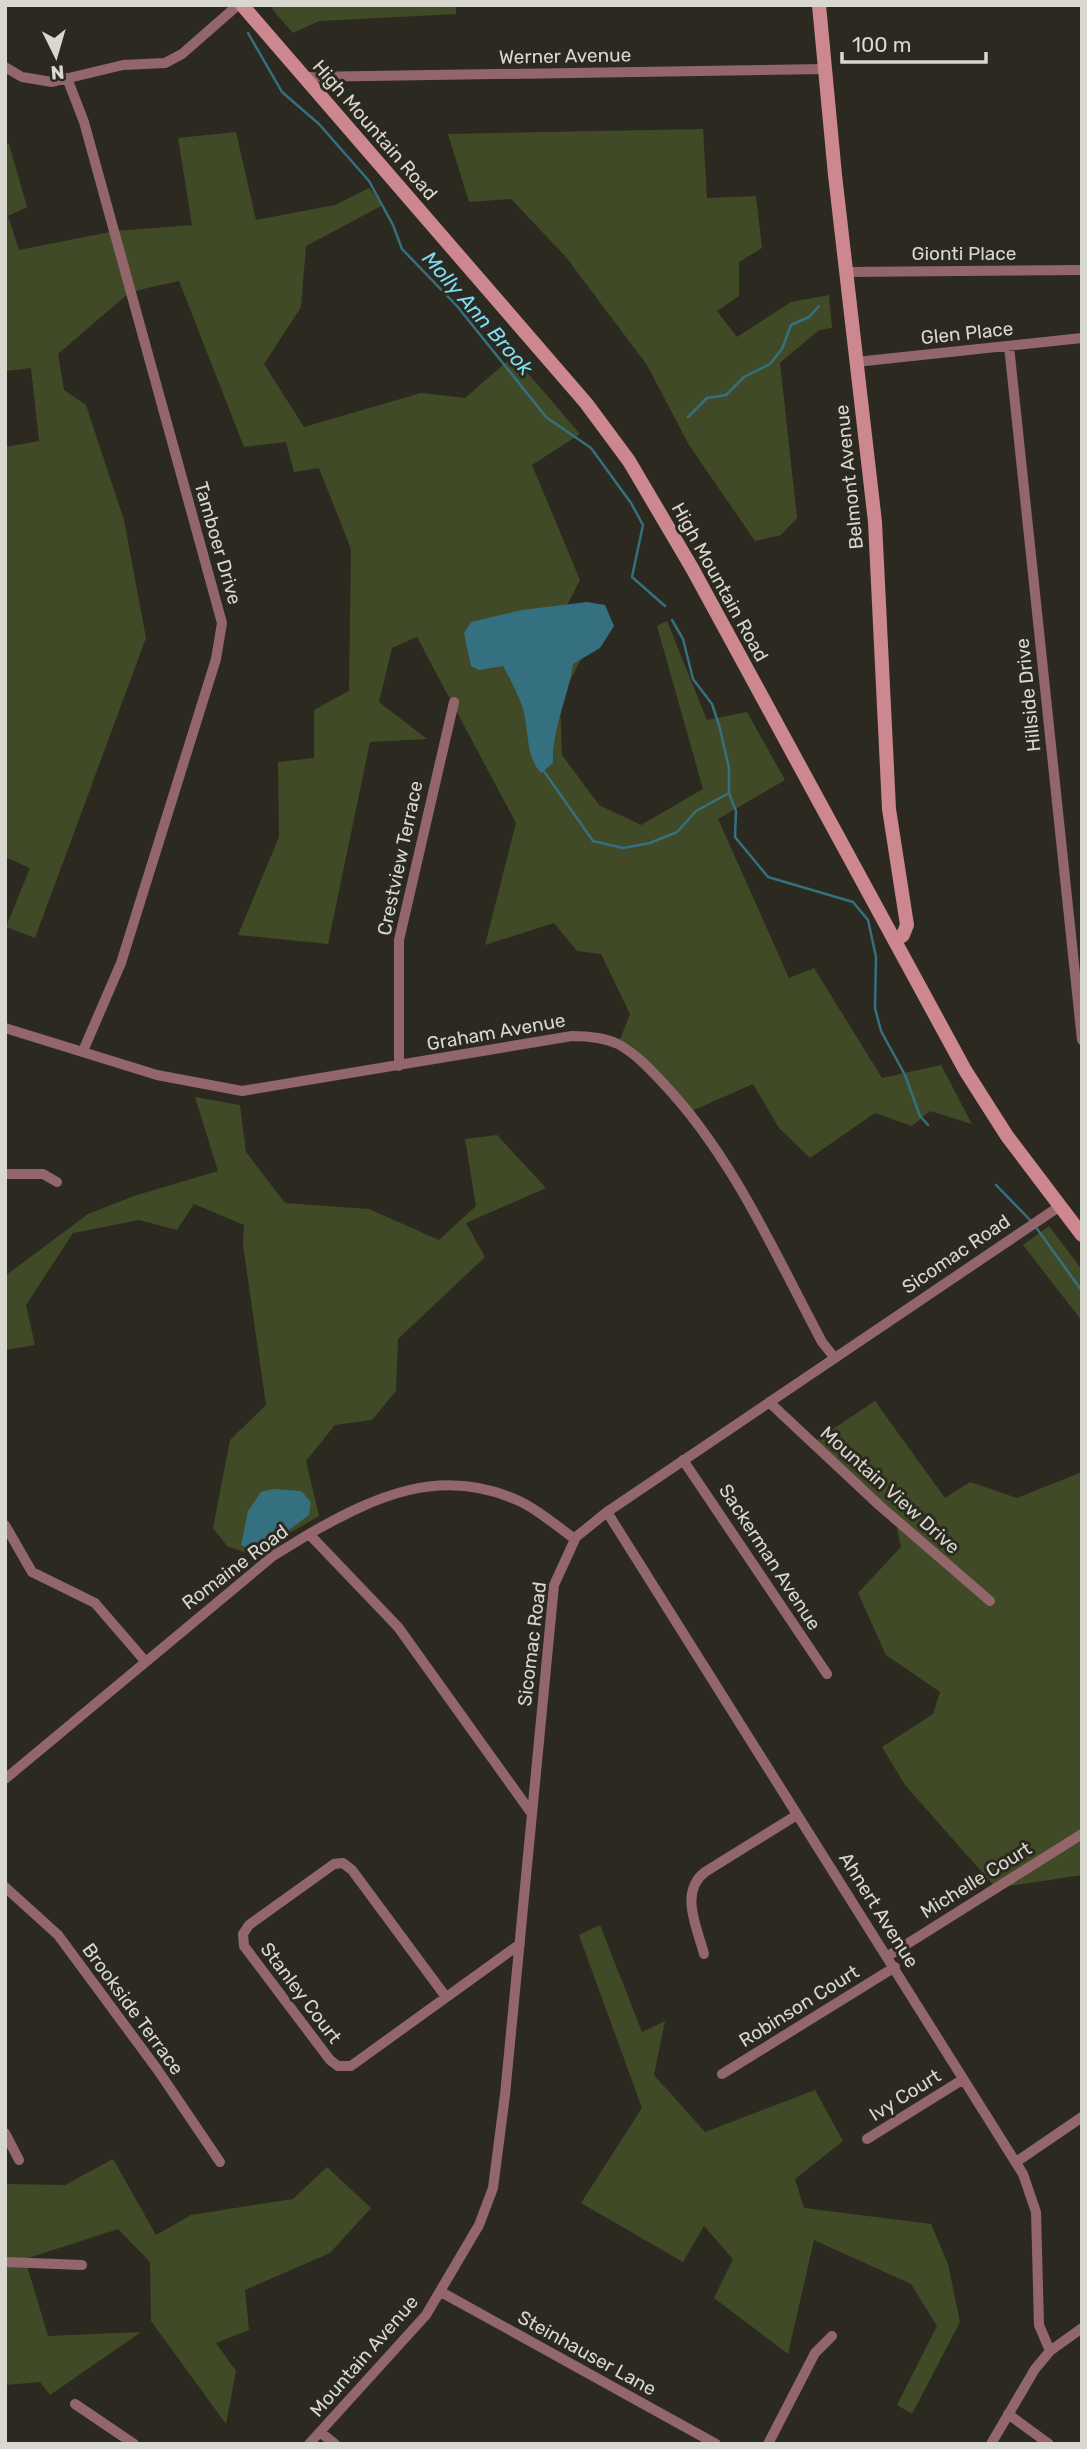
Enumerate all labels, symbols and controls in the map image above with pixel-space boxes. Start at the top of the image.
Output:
north arrow [21,21,91,91]
scale bar [842,21,986,65]
text: 100 m [852,32,911,57]
street label: Werner Avenue [499,43,631,69]
street label: High Mountain Road [308,55,442,205]
text: N [50,60,65,84]
street label: Gionti Place [912,242,1016,265]
water label: Molly Ann Brook [417,246,540,381]
street label: Glen Place [920,317,1014,349]
street label: Belmont Avenue [830,404,868,550]
street label: Tamboer Drive [189,479,247,607]
street label: High Mountain Road [667,498,773,666]
street label: Hillside Drive [1011,637,1045,753]
street label: Crestview Terrace [372,779,428,937]
street label: Graham Avenue [425,1009,567,1055]
street label: Sicomac Road [898,1209,1014,1299]
street label: Mountain View Drive [816,1421,964,1559]
street label: Sackerman Avenue [714,1480,826,1634]
street label: Romaine Road [177,1520,293,1614]
street label: Sicomac Road [513,1580,551,1708]
street label: Michelle Court [916,1836,1036,1923]
street label: Ahnert Avenue [834,1848,924,1972]
street label: Stanley Court [256,1938,347,2048]
street label: Brookside Terrace [77,1939,189,2079]
street label: Robinson Court [735,1960,864,2052]
street label: Ivy Court [865,2064,945,2126]
street label: Mountain Avenue [305,2291,423,2421]
street label: Steinhauser Lane [514,2305,660,2401]

